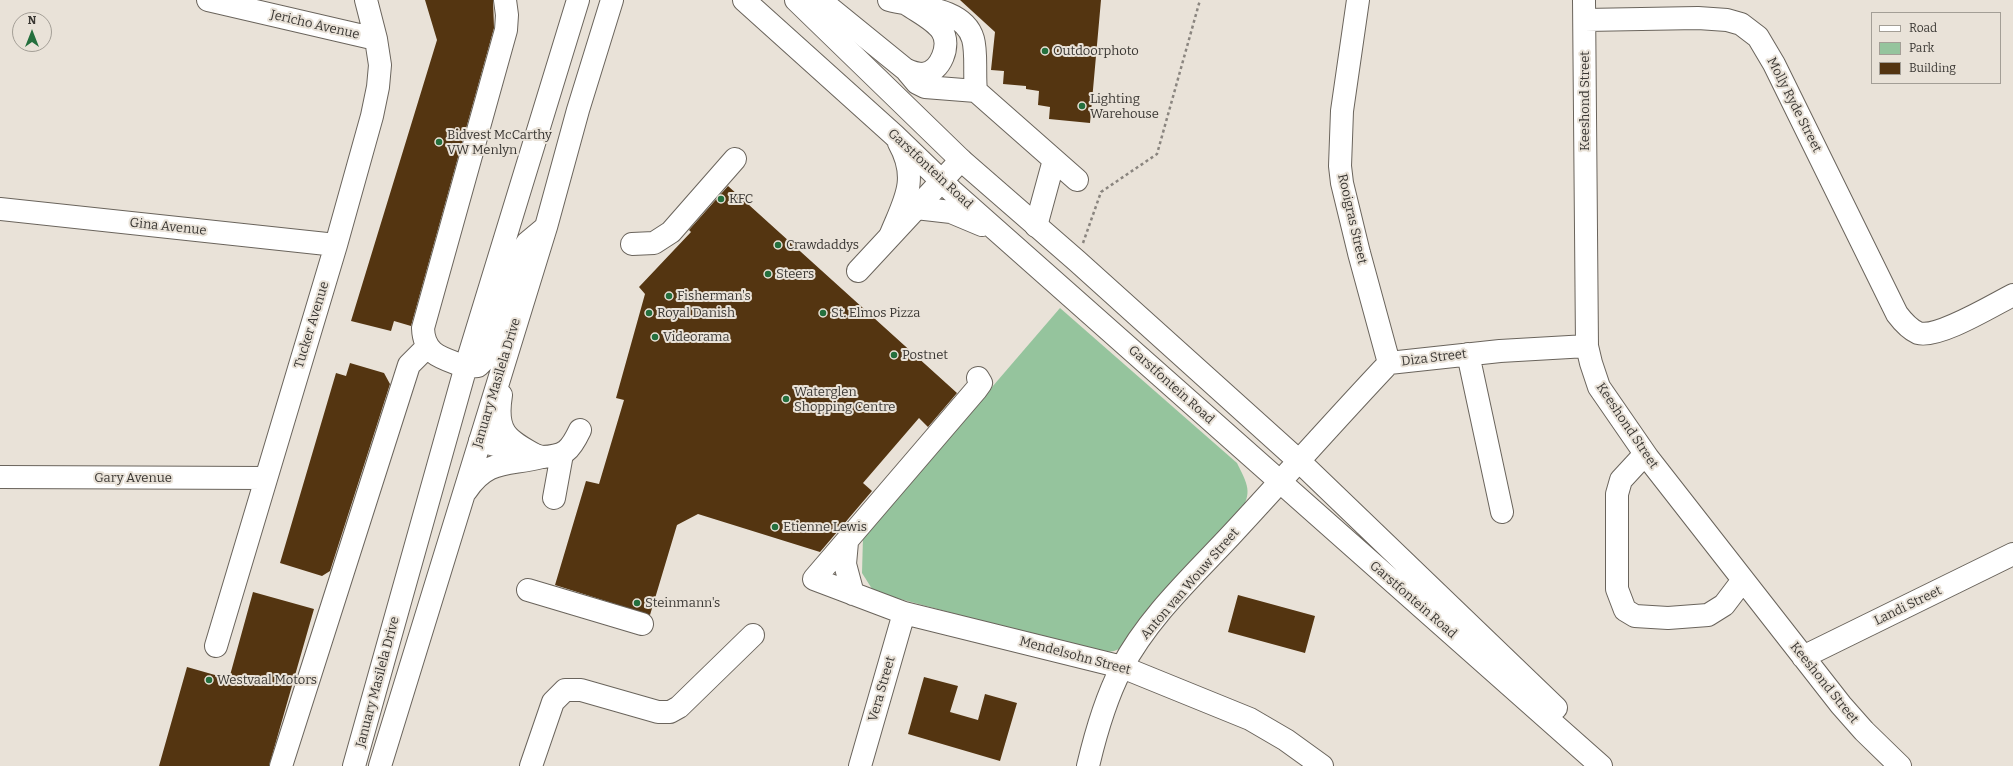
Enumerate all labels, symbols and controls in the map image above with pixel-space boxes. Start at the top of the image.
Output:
street label: Jericho Avenue [269,7,361,43]
north arrow [12,12,52,52]
legend [1871,12,2001,84]
text: N [28,14,36,27]
text: Road [1909,21,1937,35]
text: Park [1909,41,1934,55]
place label: Outdoorphoto [1053,43,1139,59]
marker: Outdoorphoto [1040,46,1050,56]
street label: Keeshond Street [1577,51,1593,151]
street label: Molly Ryde Street [1763,55,1825,155]
text: Building [1909,61,1956,75]
place label: Lighting Warehouse [1090,91,1159,122]
marker: Lighting Warehouse [1077,101,1087,111]
street label: Garstfontein Road [884,126,976,212]
place label: Bidvest McCarthy VW Menlyn [447,127,552,158]
marker: Bidvest McCarthy VW Menlyn [434,137,444,147]
street label: Rooigras Street [1334,172,1370,266]
place label: KFC [729,191,753,207]
marker: KFC [716,194,726,204]
street label: Gina Avenue [129,215,207,239]
place label: Crawdaddys [786,237,859,253]
marker: Crawdaddys [773,240,783,250]
place label: Steers [776,266,814,282]
marker: Steers [763,269,773,279]
street label: Tucker Avenue [291,280,333,370]
place label: Fisherman's [677,288,751,304]
marker: Fisherman's [664,291,674,301]
place label: Royal Danish [657,305,735,321]
place label: St. Elmos Pizza [831,305,920,321]
marker: Royal Danish [644,308,654,318]
marker: St. Elmos Pizza [818,308,828,318]
street label: January Masilela Drive [470,316,524,450]
place label: Videorama [663,329,730,345]
marker: Videorama [650,332,660,342]
street label: Garstfontein Road [1125,342,1217,428]
street label: Diza Street [1400,346,1468,370]
place label: Postnet [902,347,948,363]
marker: Postnet [889,350,899,360]
street label: Keeshond Street [1593,380,1661,472]
place label: Waterglen Shopping Centre [794,384,895,415]
marker: Waterglen Shopping Centre [781,394,791,404]
street label: Gary Avenue [94,470,172,486]
place label: Etienne Lewis [783,519,867,535]
marker: Etienne Lewis [770,522,780,532]
street label: Anton van Wouw Street [1138,525,1242,643]
street label: Garstfontein Road [1366,558,1460,642]
street label: Landi Street [1872,583,1944,629]
place label: Steinmann's [645,595,720,611]
marker: Steinmann's [632,598,642,608]
street label: January Masilela Drive [353,615,403,749]
street label: Mendelsohn Street [1018,634,1132,678]
street label: Keeshond Street [1787,639,1861,727]
street label: Vera Street [865,655,899,723]
place label: Westvaal Motors [217,672,317,688]
marker: Westvaal Motors [204,675,214,685]

